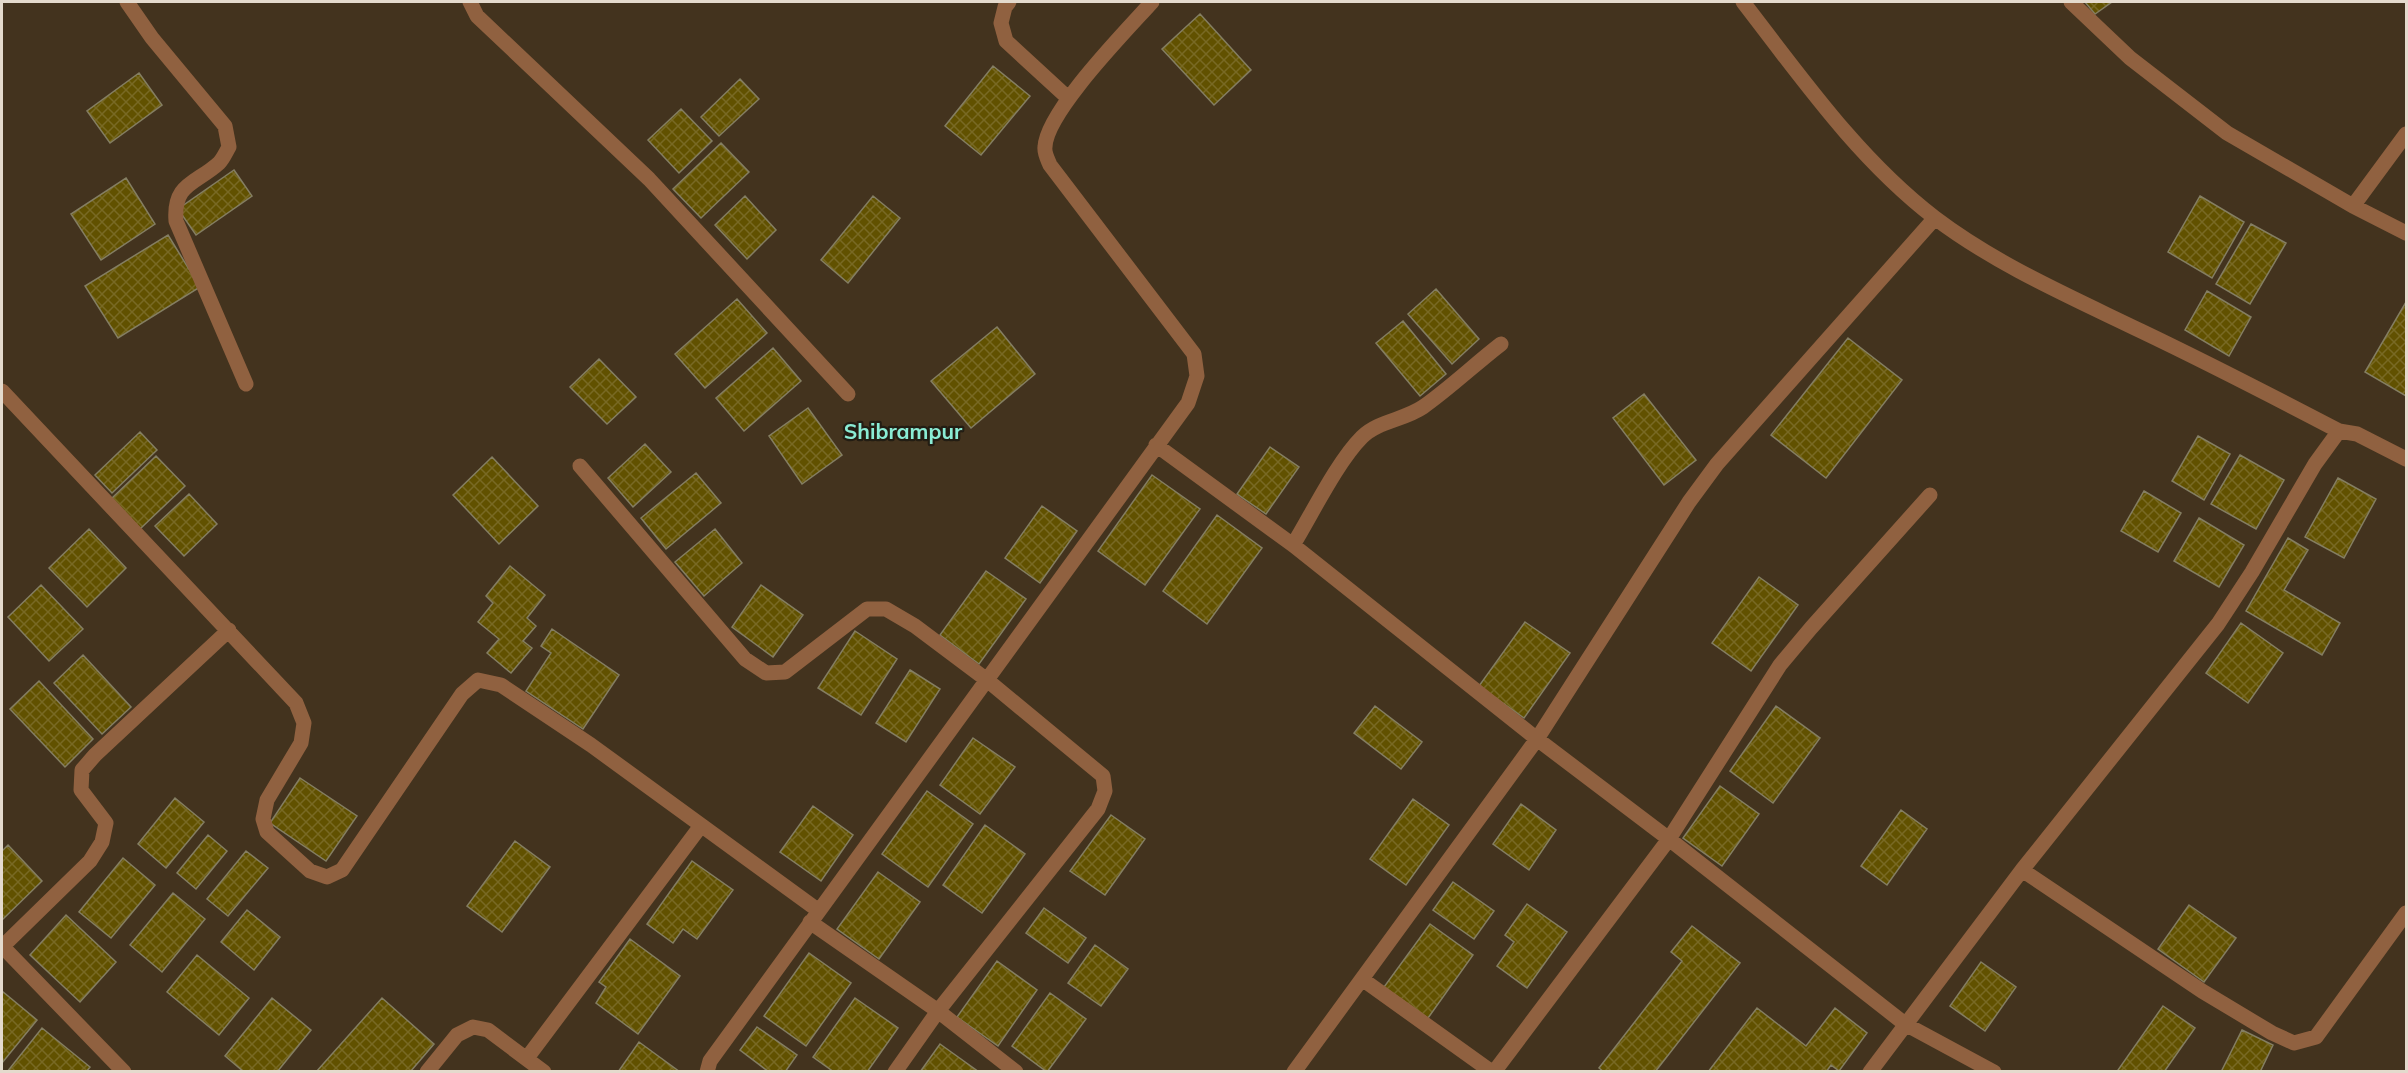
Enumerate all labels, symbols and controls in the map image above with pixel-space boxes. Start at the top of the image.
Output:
district label: Shibrampur [844,418,963,444]

